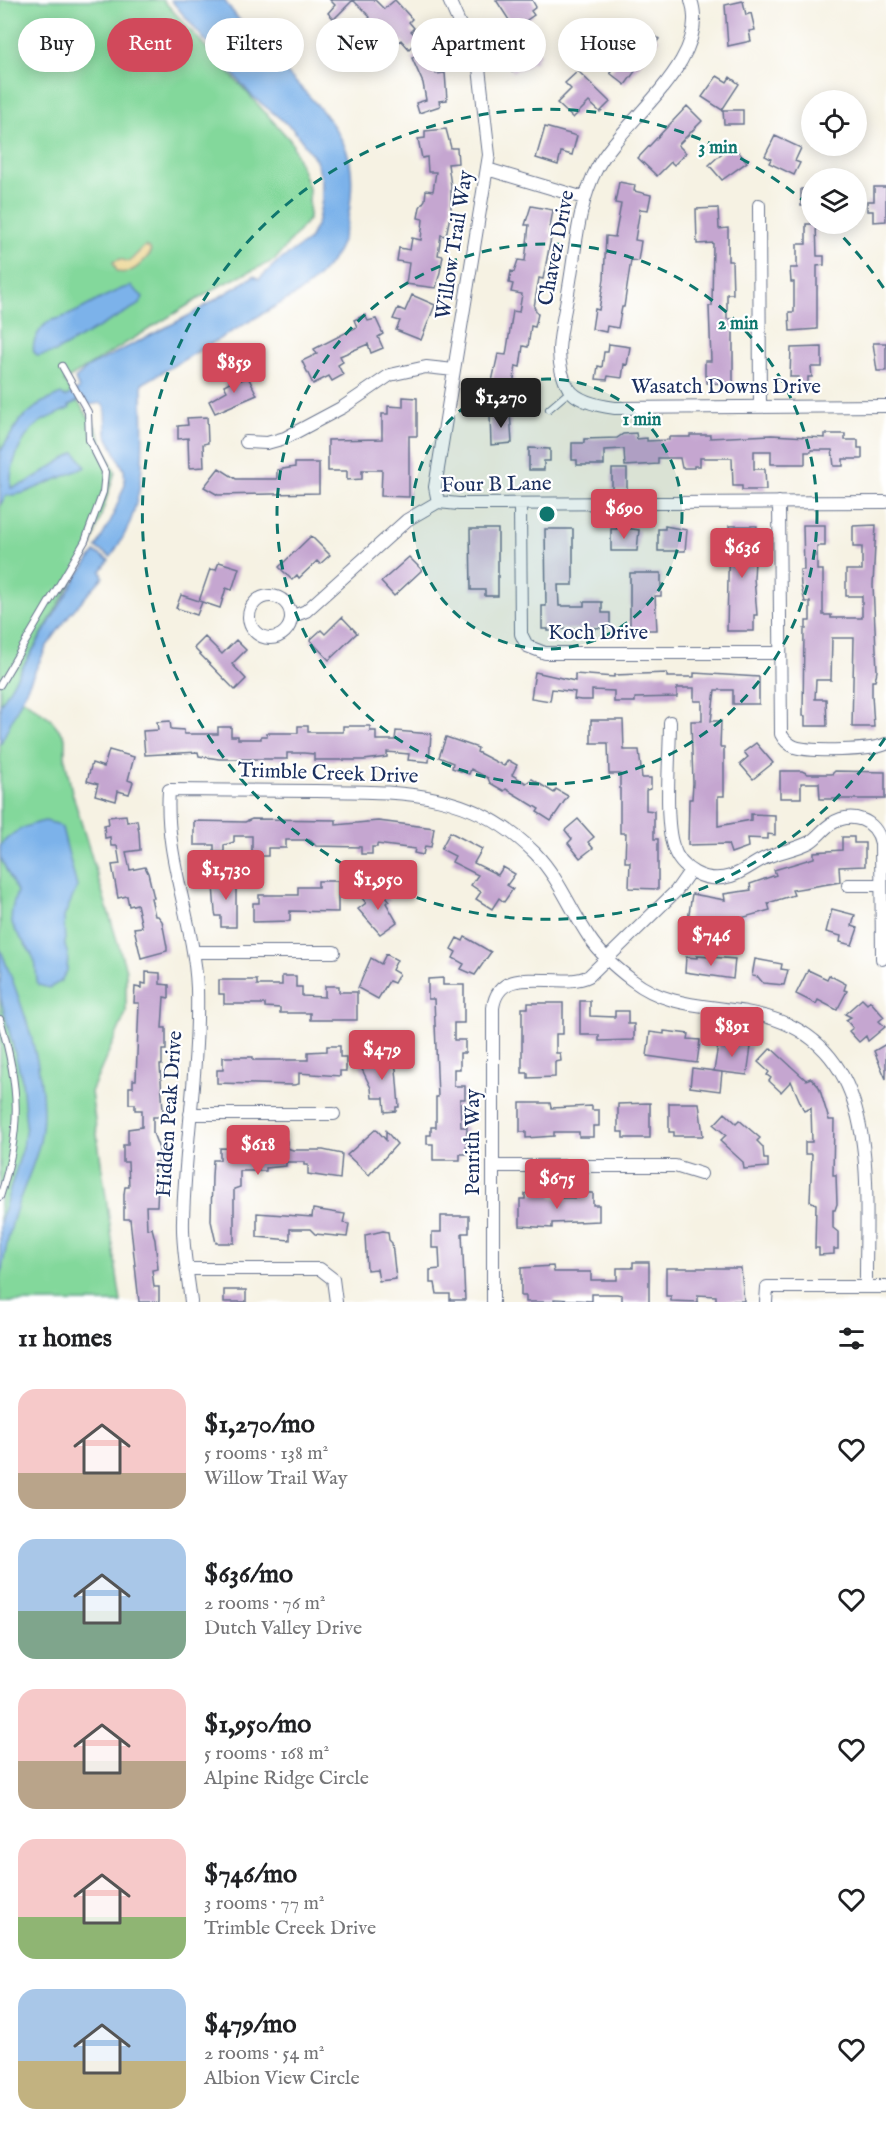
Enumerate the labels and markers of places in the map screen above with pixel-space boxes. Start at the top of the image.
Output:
pin: $859 [198,343,270,394]
pin: $1,270 [452,378,550,429]
pin: $690 [588,489,660,540]
centre of rings [537,504,557,524]
pin: $636 [706,528,778,579]
pin: $1,730 [177,850,275,901]
pin: $1,950 [329,860,427,911]
pin: $746 [675,916,747,967]
pin: $891 [696,1007,768,1058]
pin: $479 [346,1030,418,1081]
pin: $618 [222,1125,294,1176]
pin: $675 [521,1159,593,1210]

